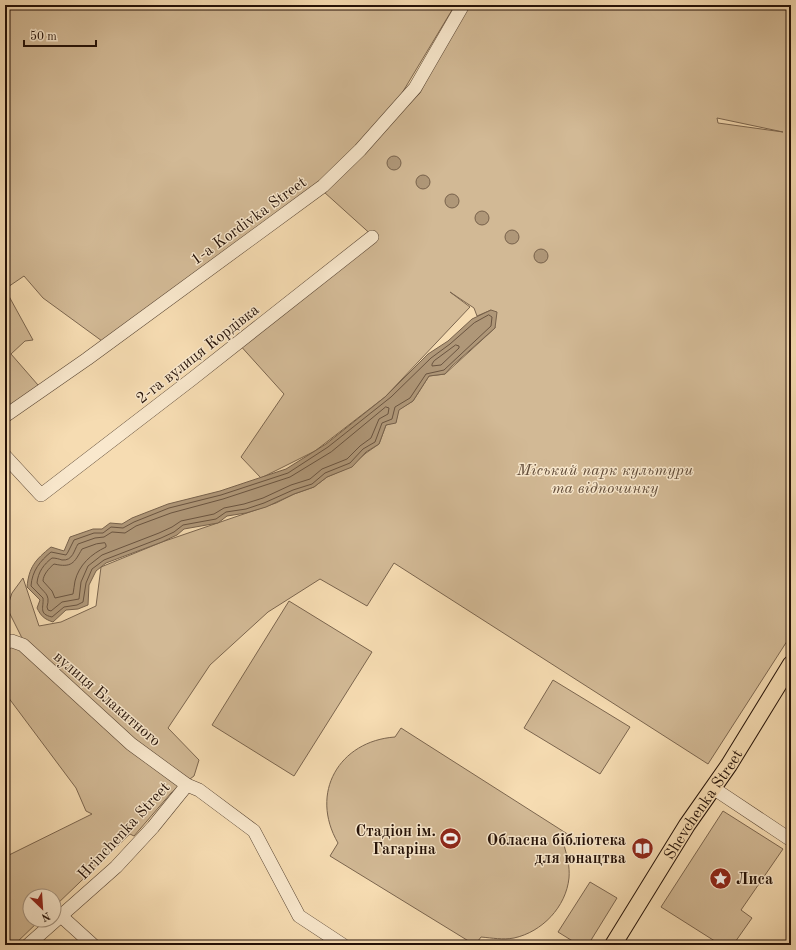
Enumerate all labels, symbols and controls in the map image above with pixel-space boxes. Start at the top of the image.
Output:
scale bar [24,22,96,48]
text: 50 m [30,30,57,43]
street label: 1-a Kordivka Street [188,174,310,269]
street label: 2-га вулиця Кордівка [134,302,263,407]
park label: Міський парк культури та відпочинку [516,463,693,497]
street label: вулиця Блакитного [50,649,163,750]
street label: Shevchenka Street [662,747,747,863]
street label: Hrinchenka Street [75,779,174,883]
place label: Стадіон ім. Гагаріна [355,824,436,858]
sports icon: Стадіон ім. Гагаріна [438,826,464,852]
place label: Обласна бібліотека для юнацтва [487,833,626,867]
library icon: Обласна бібліотека для юнацтва [629,835,655,861]
place icon: Лиса [707,865,733,891]
place label: Лиса [736,872,773,888]
north arrow [22,888,62,928]
text: N [39,909,52,923]

